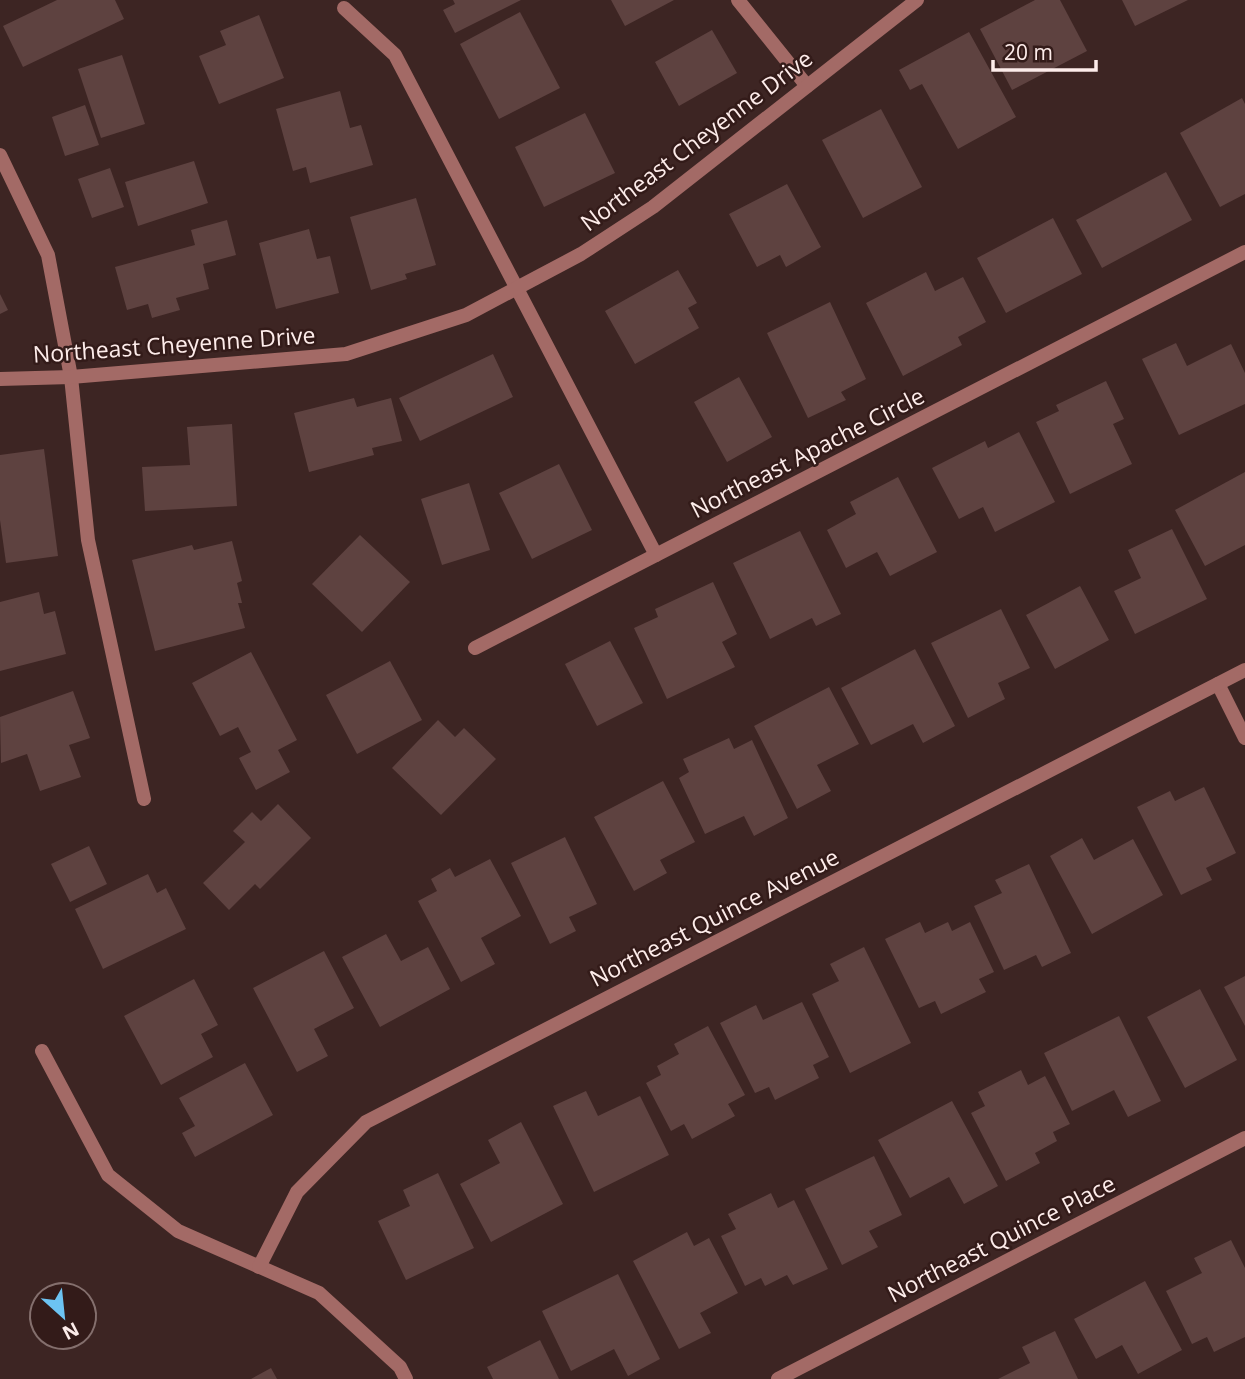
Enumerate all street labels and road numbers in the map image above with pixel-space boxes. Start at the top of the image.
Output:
street label: Northeast Cheyenne Drive [573,42,819,238]
street label: Northeast Cheyenne Drive [32,318,316,370]
street label: Northeast Apache Circle [685,379,929,525]
street label: Northeast Quince Avenue [584,840,844,994]
street label: Northeast Quince Place [882,1167,1120,1309]

